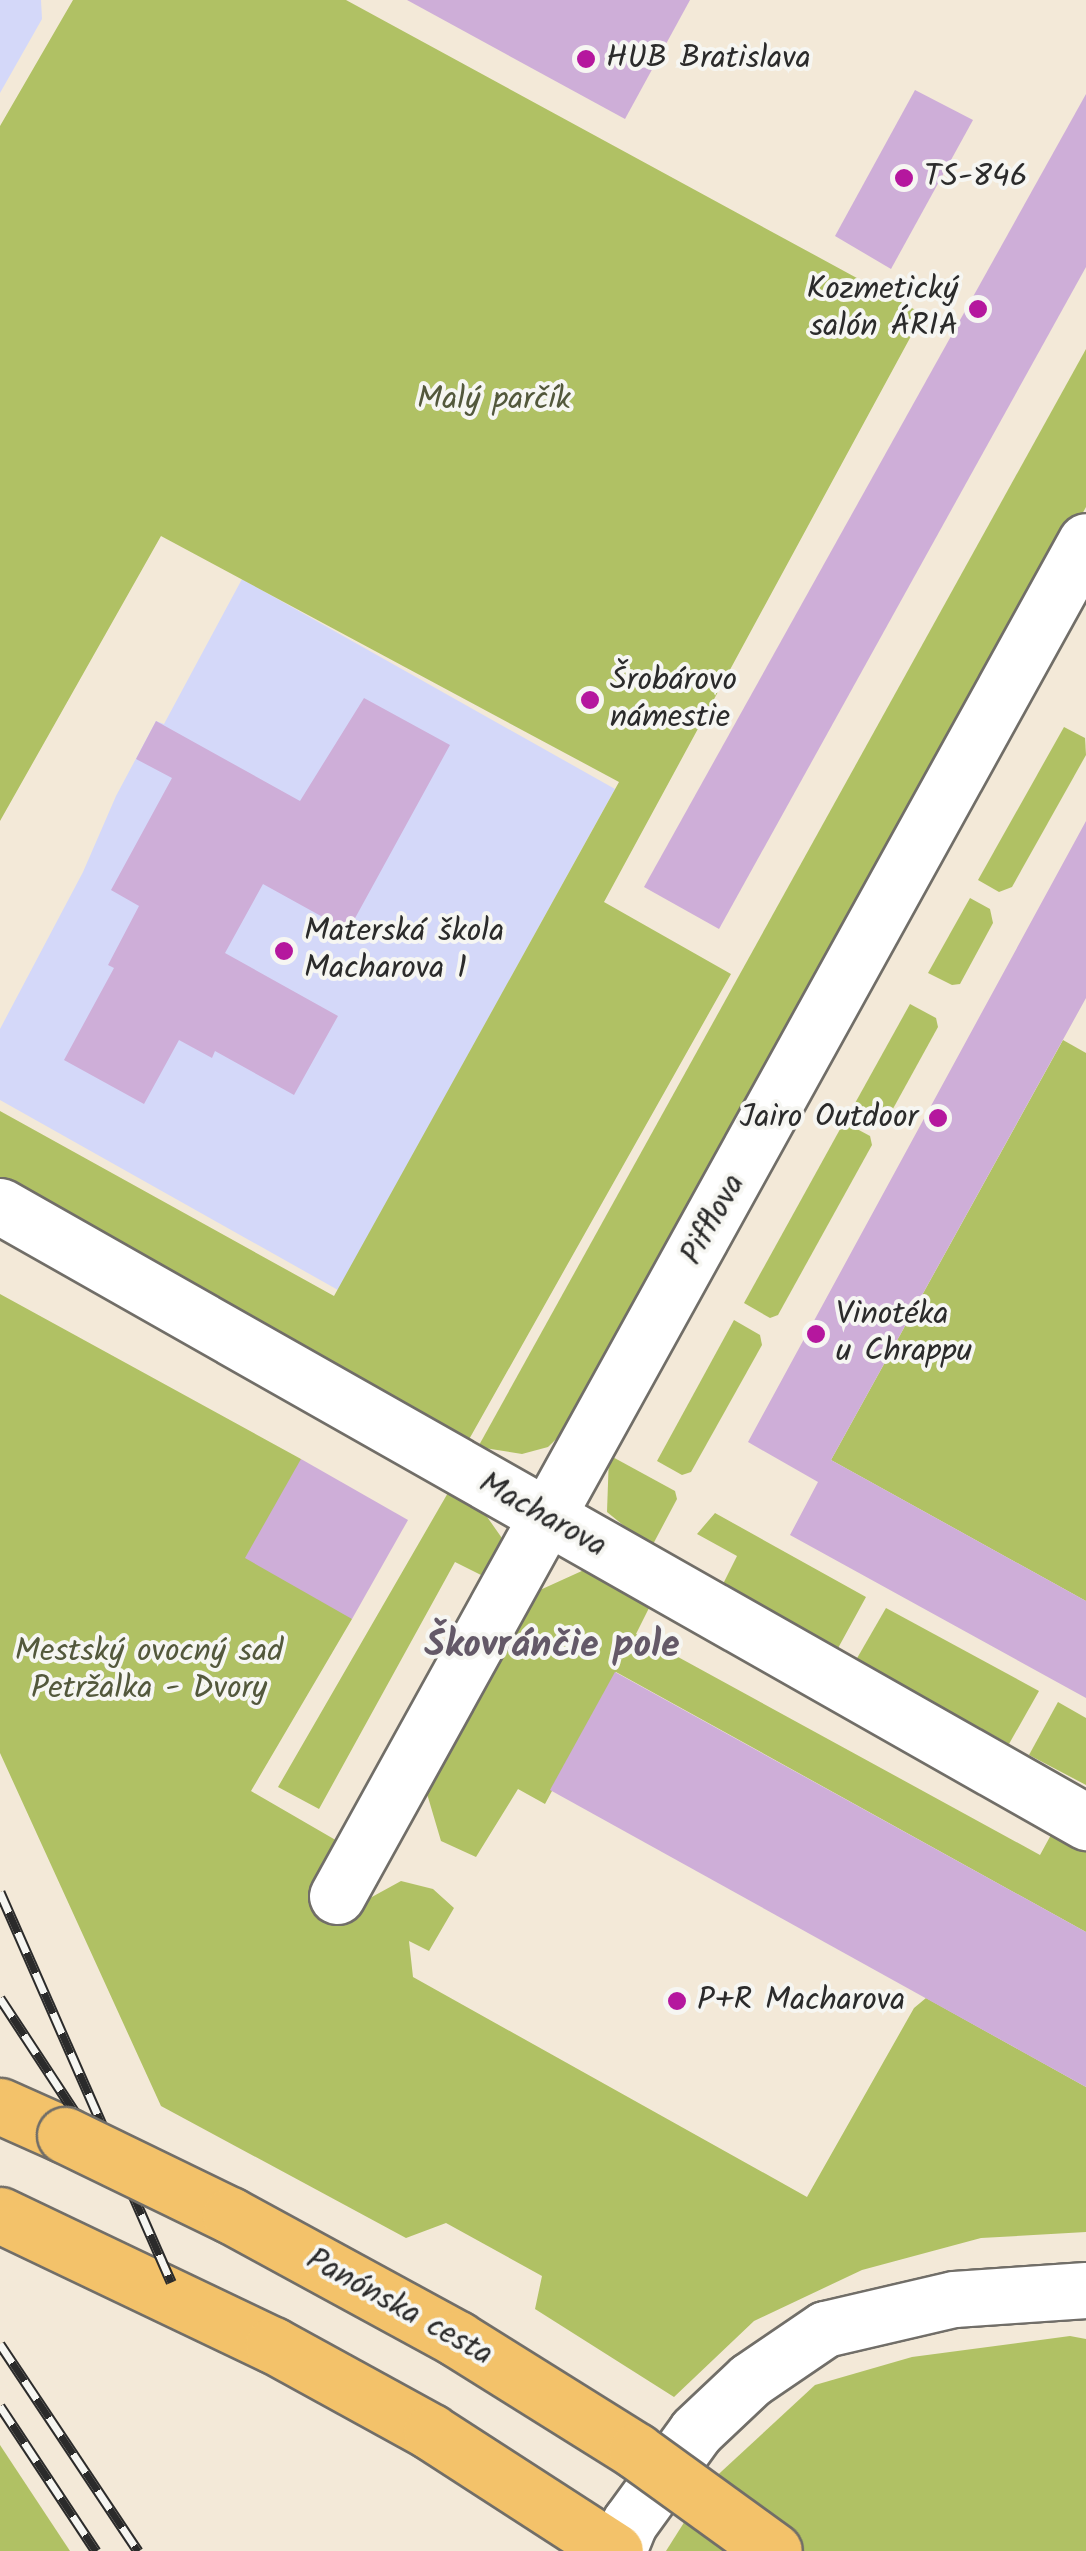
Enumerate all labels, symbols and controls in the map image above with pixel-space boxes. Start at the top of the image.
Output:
place label: HUB Bratislava [606,40,811,78]
marker: HUB Bratislava [575,48,597,70]
place label: TS-846 [924,159,1027,197]
marker: TS-846 [893,167,915,189]
place label: Kozmetický salón ÁRIA [806,272,958,347]
marker: Kozmetický salón ÁRIA [967,298,989,320]
park label: Malý parčík [417,381,571,419]
place label: Šrobárovo námestie [610,663,737,738]
marker: Šrobárovo námestie [579,689,601,711]
place label: Materská škola Macharova 1 [304,914,504,989]
marker: Materská škola Macharova 1 [273,940,295,962]
place label: Jairo Outdoor [740,1099,918,1137]
marker: Jairo Outdoor [927,1107,949,1129]
street label: Pifflova [674,1168,754,1272]
place label: Vinotéka u Chrappu [836,1297,972,1372]
marker: Vinotéka u Chrappu [805,1323,827,1345]
street label: Macharova [471,1465,613,1567]
district label: Škovránčie pole [424,1624,680,1670]
park label: Mestský ovocný sad Petržalka - Dvory [15,1634,283,1709]
place label: P+R Macharova [697,1982,905,2020]
marker: P+R Macharova [666,1990,688,2012]
street label: Panónska cesta [299,2241,499,2375]

